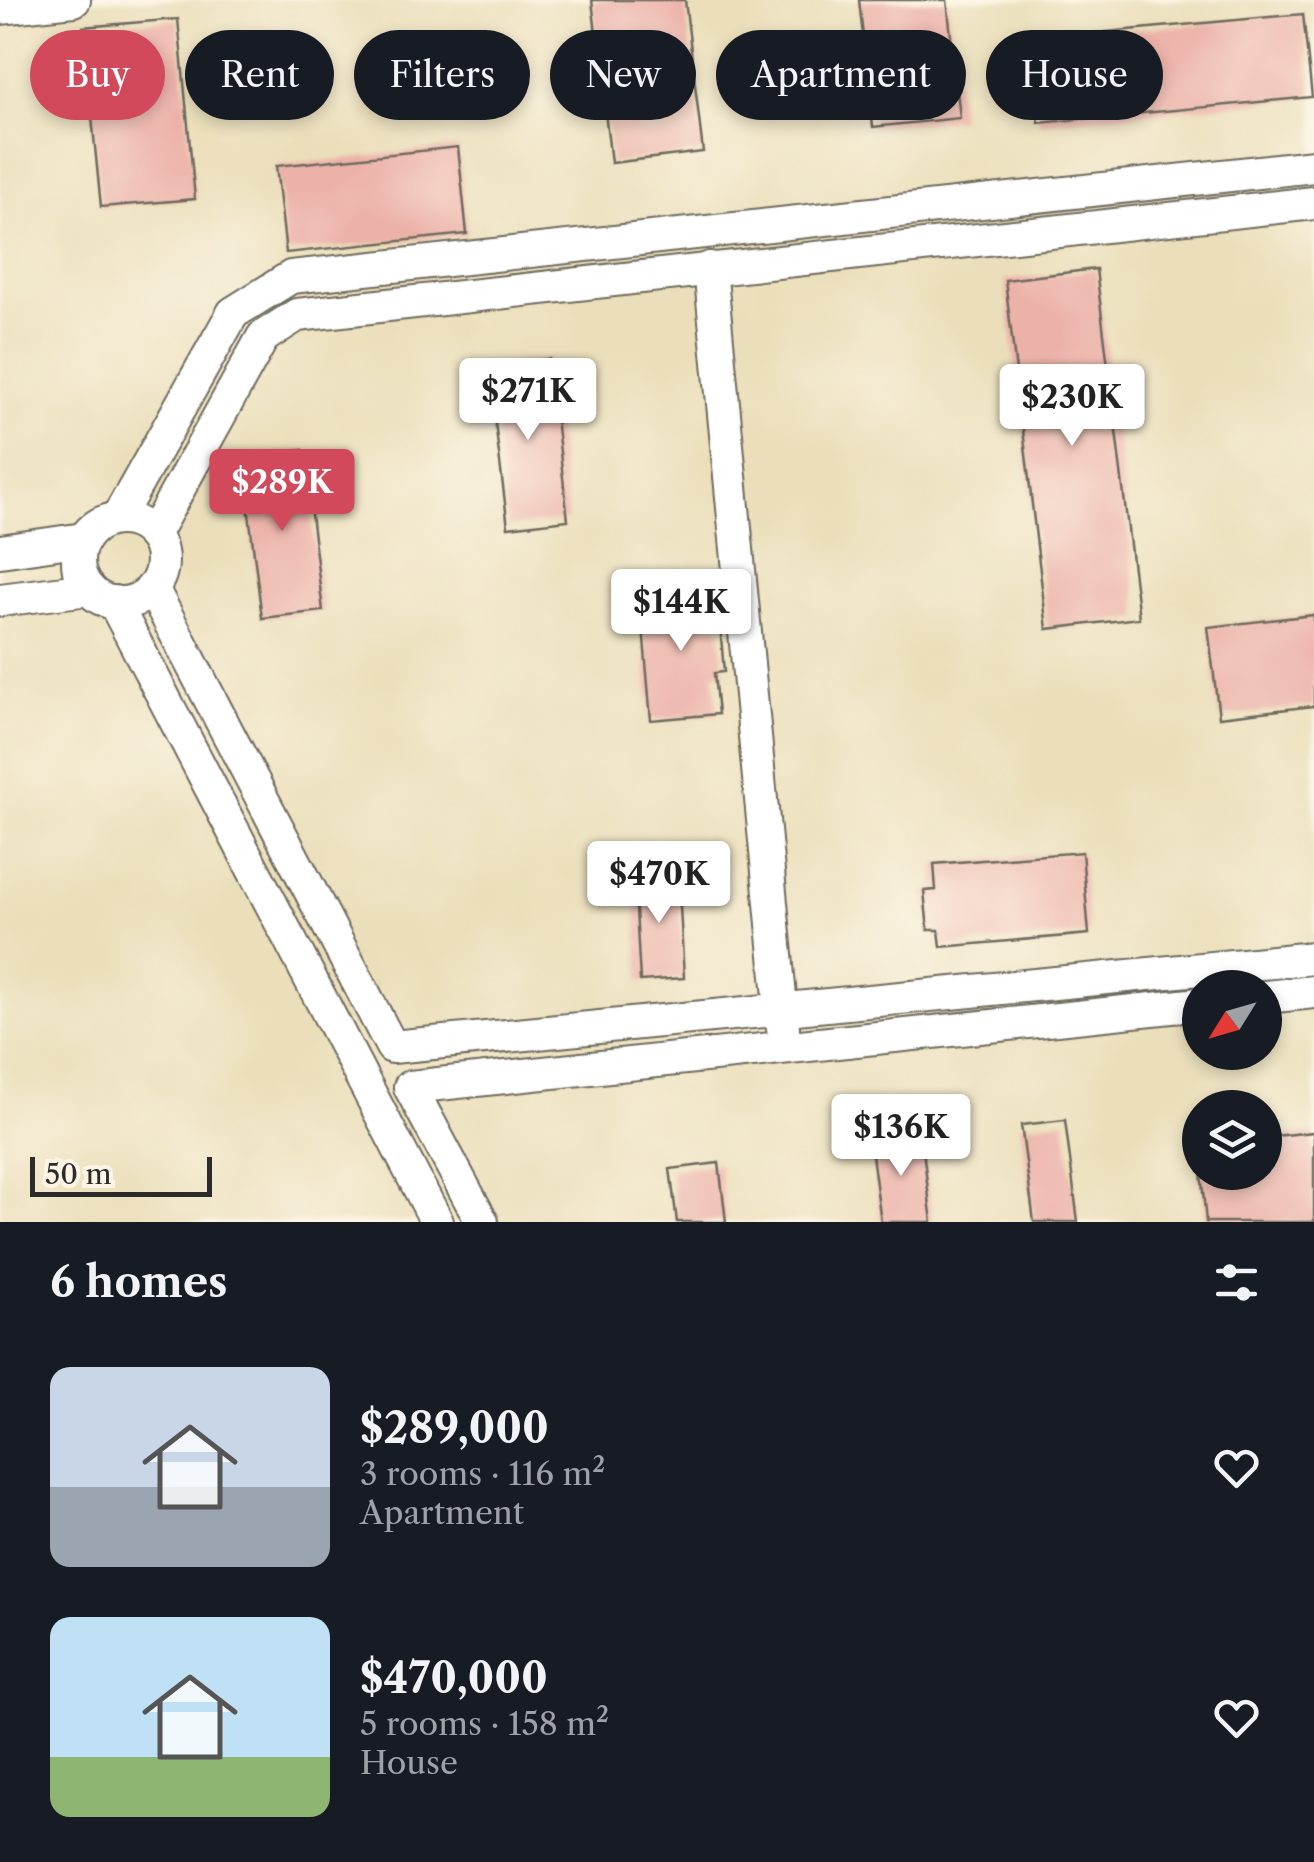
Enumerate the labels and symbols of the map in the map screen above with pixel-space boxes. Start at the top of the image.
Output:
pin: $271K [458,358,598,443]
pin: $230K [1002,364,1142,449]
pin: $289K [212,449,352,534]
pin: $144K [611,569,751,654]
pin: $470K [589,841,729,926]
north arrow [1182,970,1282,1070]
pin: $136K [831,1094,971,1179]
scale bar [30,1152,212,1196]

